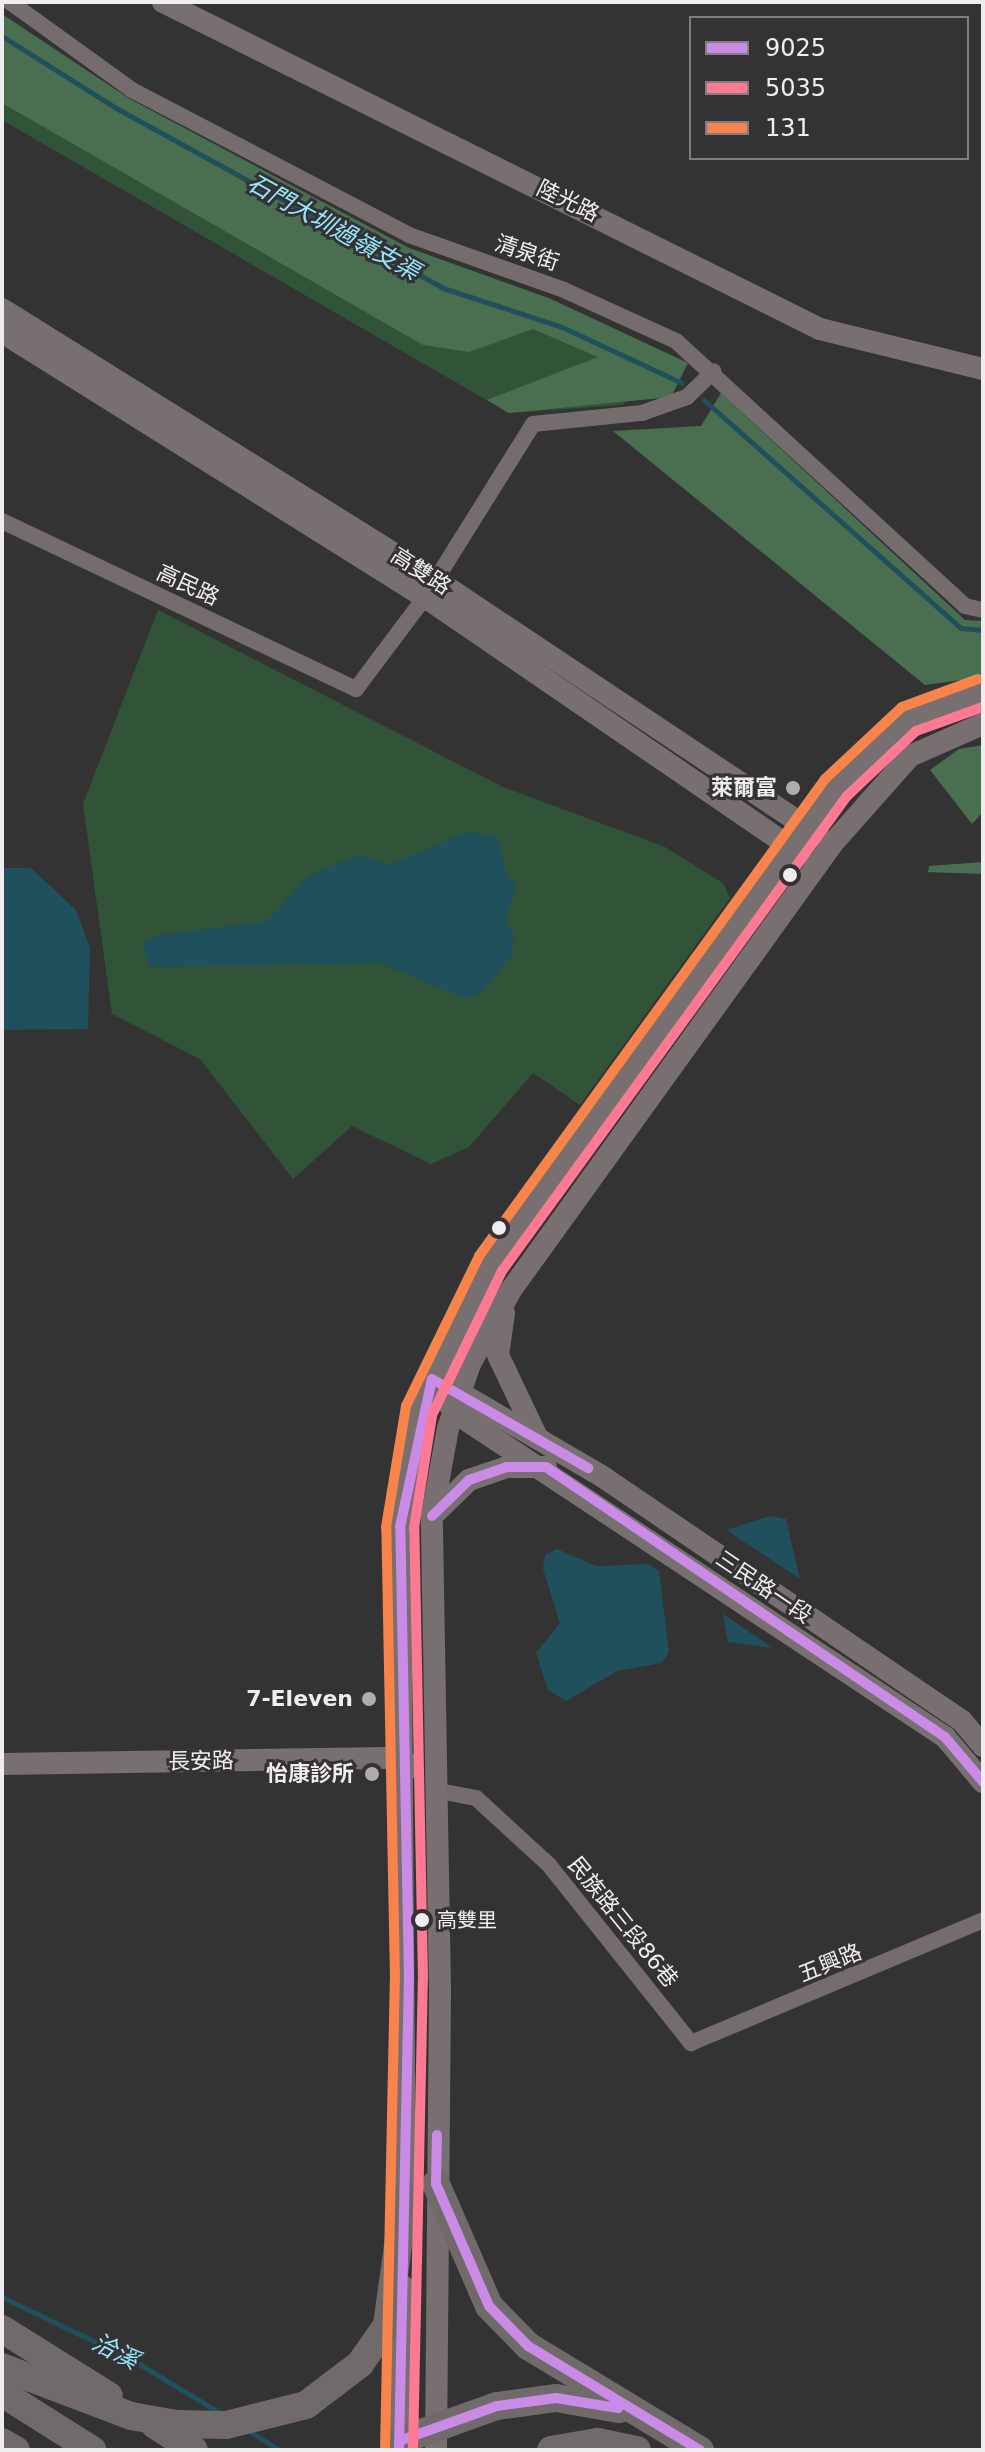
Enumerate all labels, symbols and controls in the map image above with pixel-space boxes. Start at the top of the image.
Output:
legend [689,16,969,160]
text: 9025 [765,34,826,62]
text: 5035 [765,74,826,102]
text: 131 [765,114,811,142]
water label: 石門大圳過嶺支渠 [242,169,424,287]
street label: 陸光路 [533,175,603,227]
street label: 清泉街 [492,230,562,276]
street label: 高雙路 [386,542,456,600]
street label: 高民路 [153,559,223,611]
place label: 萊爾富 [711,775,777,801]
marker: 萊爾富 [784,779,802,797]
unlabelled marker [782,867,798,883]
unlabelled marker [491,1220,507,1236]
street label: 三民路一段 [711,1545,817,1629]
place label: 7-Eleven [246,1686,353,1712]
marker: 7-Eleven [360,1690,378,1708]
street label: 長安路 [168,1747,234,1775]
place label: 怡康診所 [266,1761,354,1787]
marker: 怡康診所 [361,1763,383,1785]
street label: 民族路三段86巷 [562,1852,684,1992]
place label: 高雙里 [437,1908,497,1932]
marker: 高雙里 [414,1912,430,1928]
street label: 五興路 [794,1938,866,1988]
water label: 洽溪 [87,2328,143,2376]

